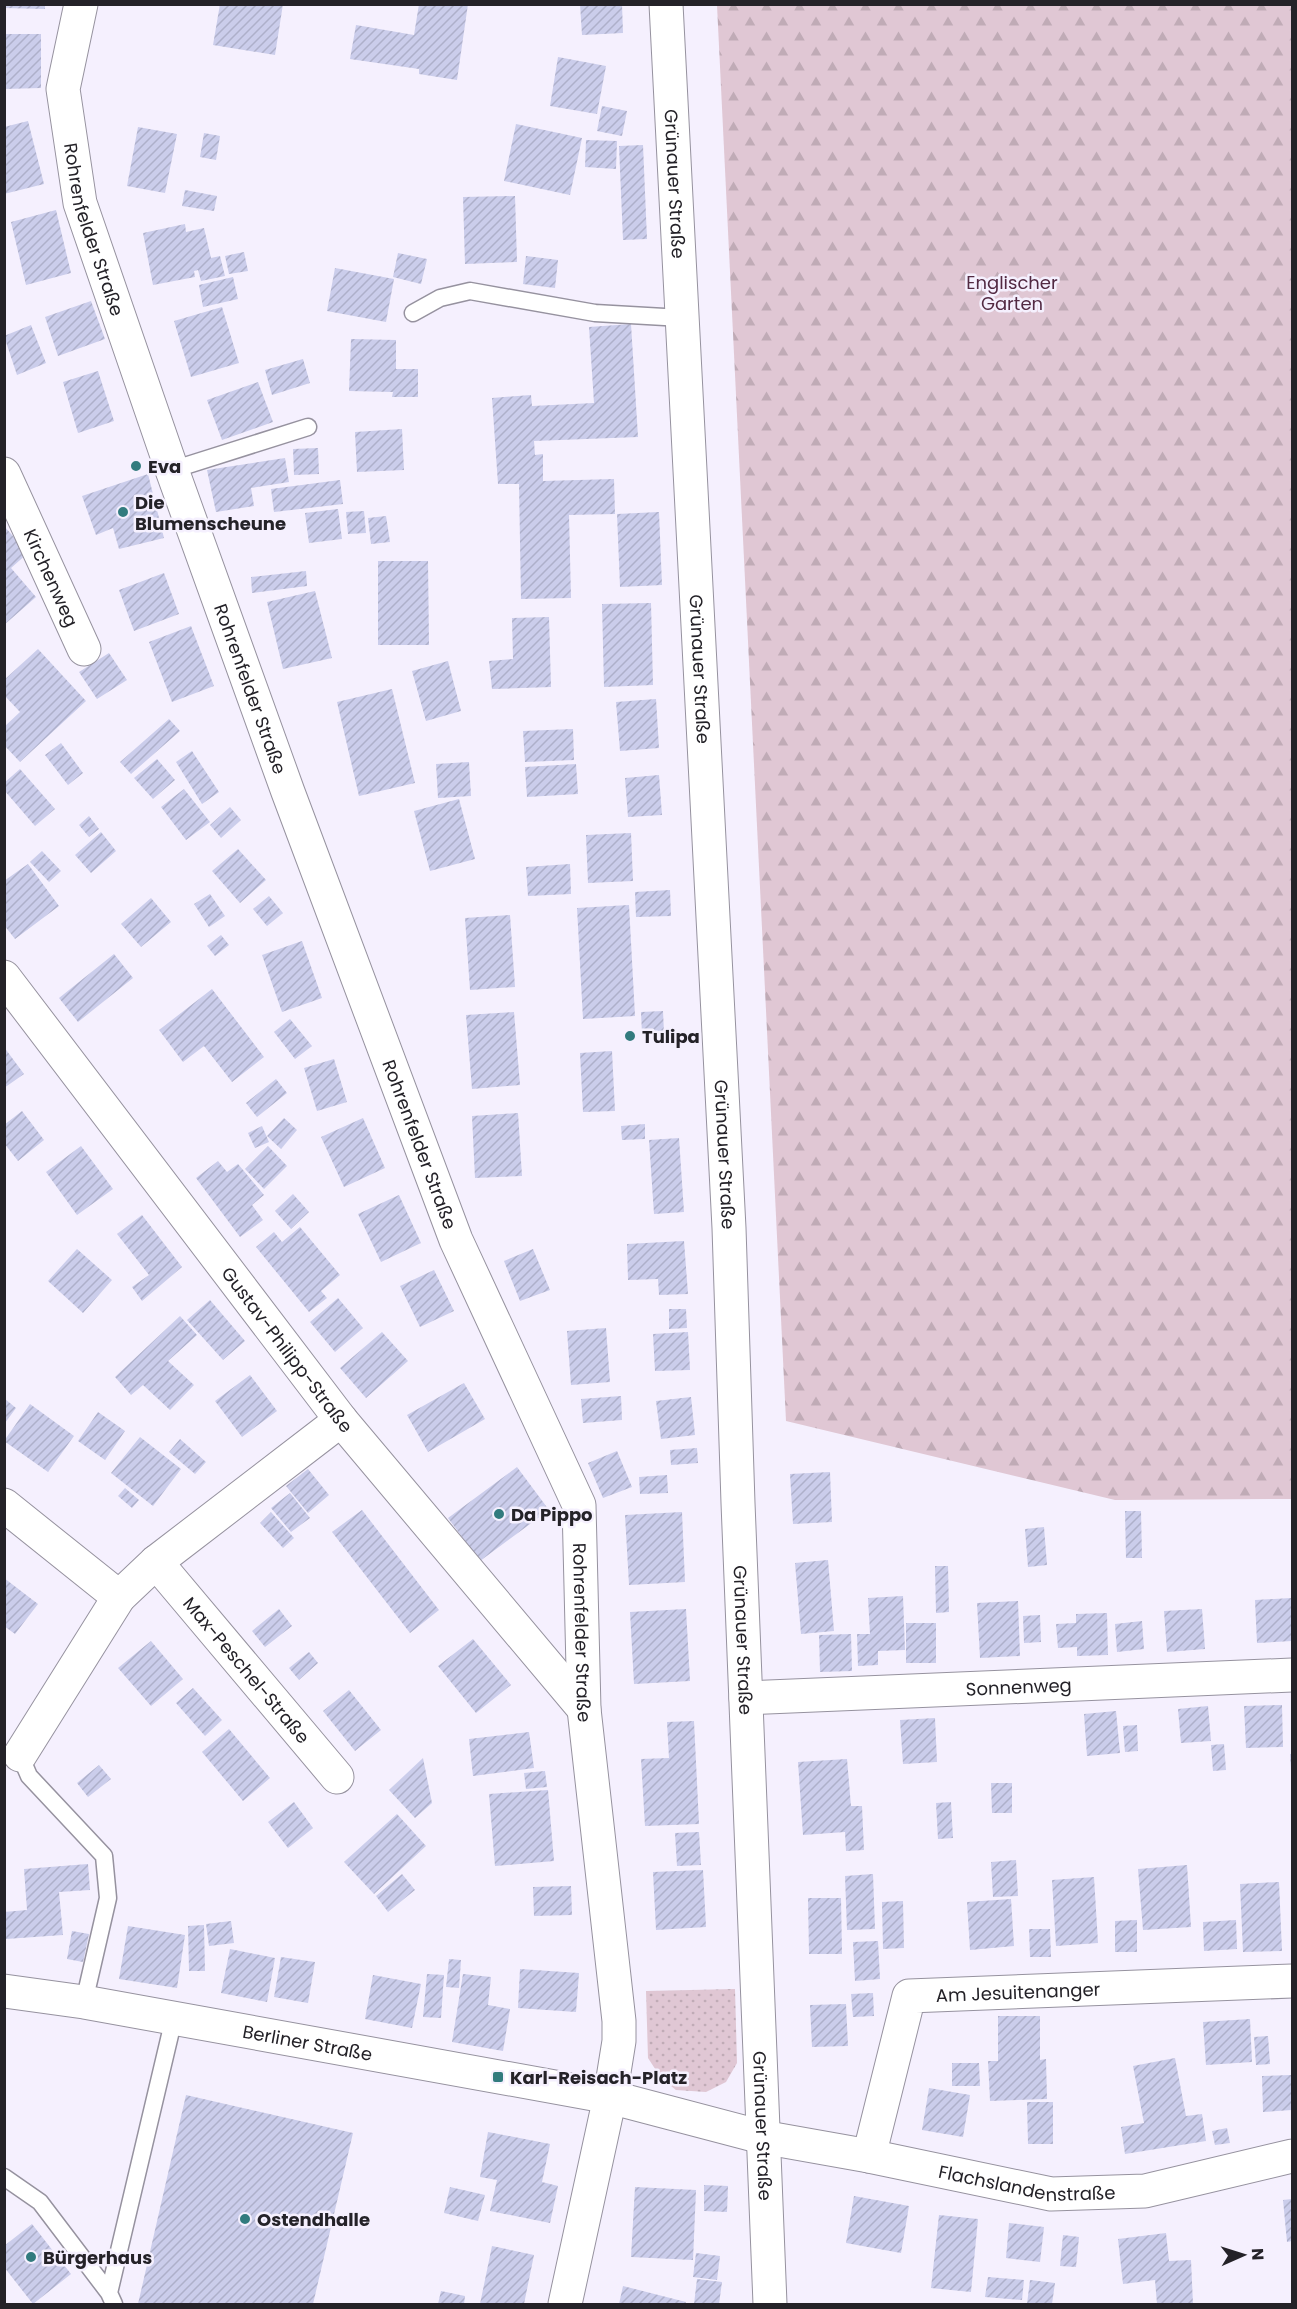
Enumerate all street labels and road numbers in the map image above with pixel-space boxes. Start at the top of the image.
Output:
street label: Grünauer Straße [659,108,692,259]
street label: Rohrenfelder Straße [59,141,130,319]
street label: Kirchenweg [18,525,85,631]
street label: Grünauer Straße [684,594,717,744]
street label: Rohrenfelder Straße [209,600,293,777]
street label: Rohrenfelder Straße [377,1056,463,1233]
street label: Grünauer Straße [709,1079,742,1230]
street label: Gustav-Philipp-Straße [216,1261,359,1438]
street label: Rohrenfelder Straße [567,1543,598,1723]
street label: Grünauer Straße [728,1565,759,1715]
street label: Max-Peschel-Straße [178,1591,316,1749]
street label: Sonnenweg [965,1672,1072,1701]
street label: Am Jesuitenanger [935,1976,1101,2007]
street label: Berliner Straße [241,2018,375,2066]
street label: Grünauer Straße [747,2050,778,2201]
street label: Flachslandenstraße [936,2158,1116,2207]

